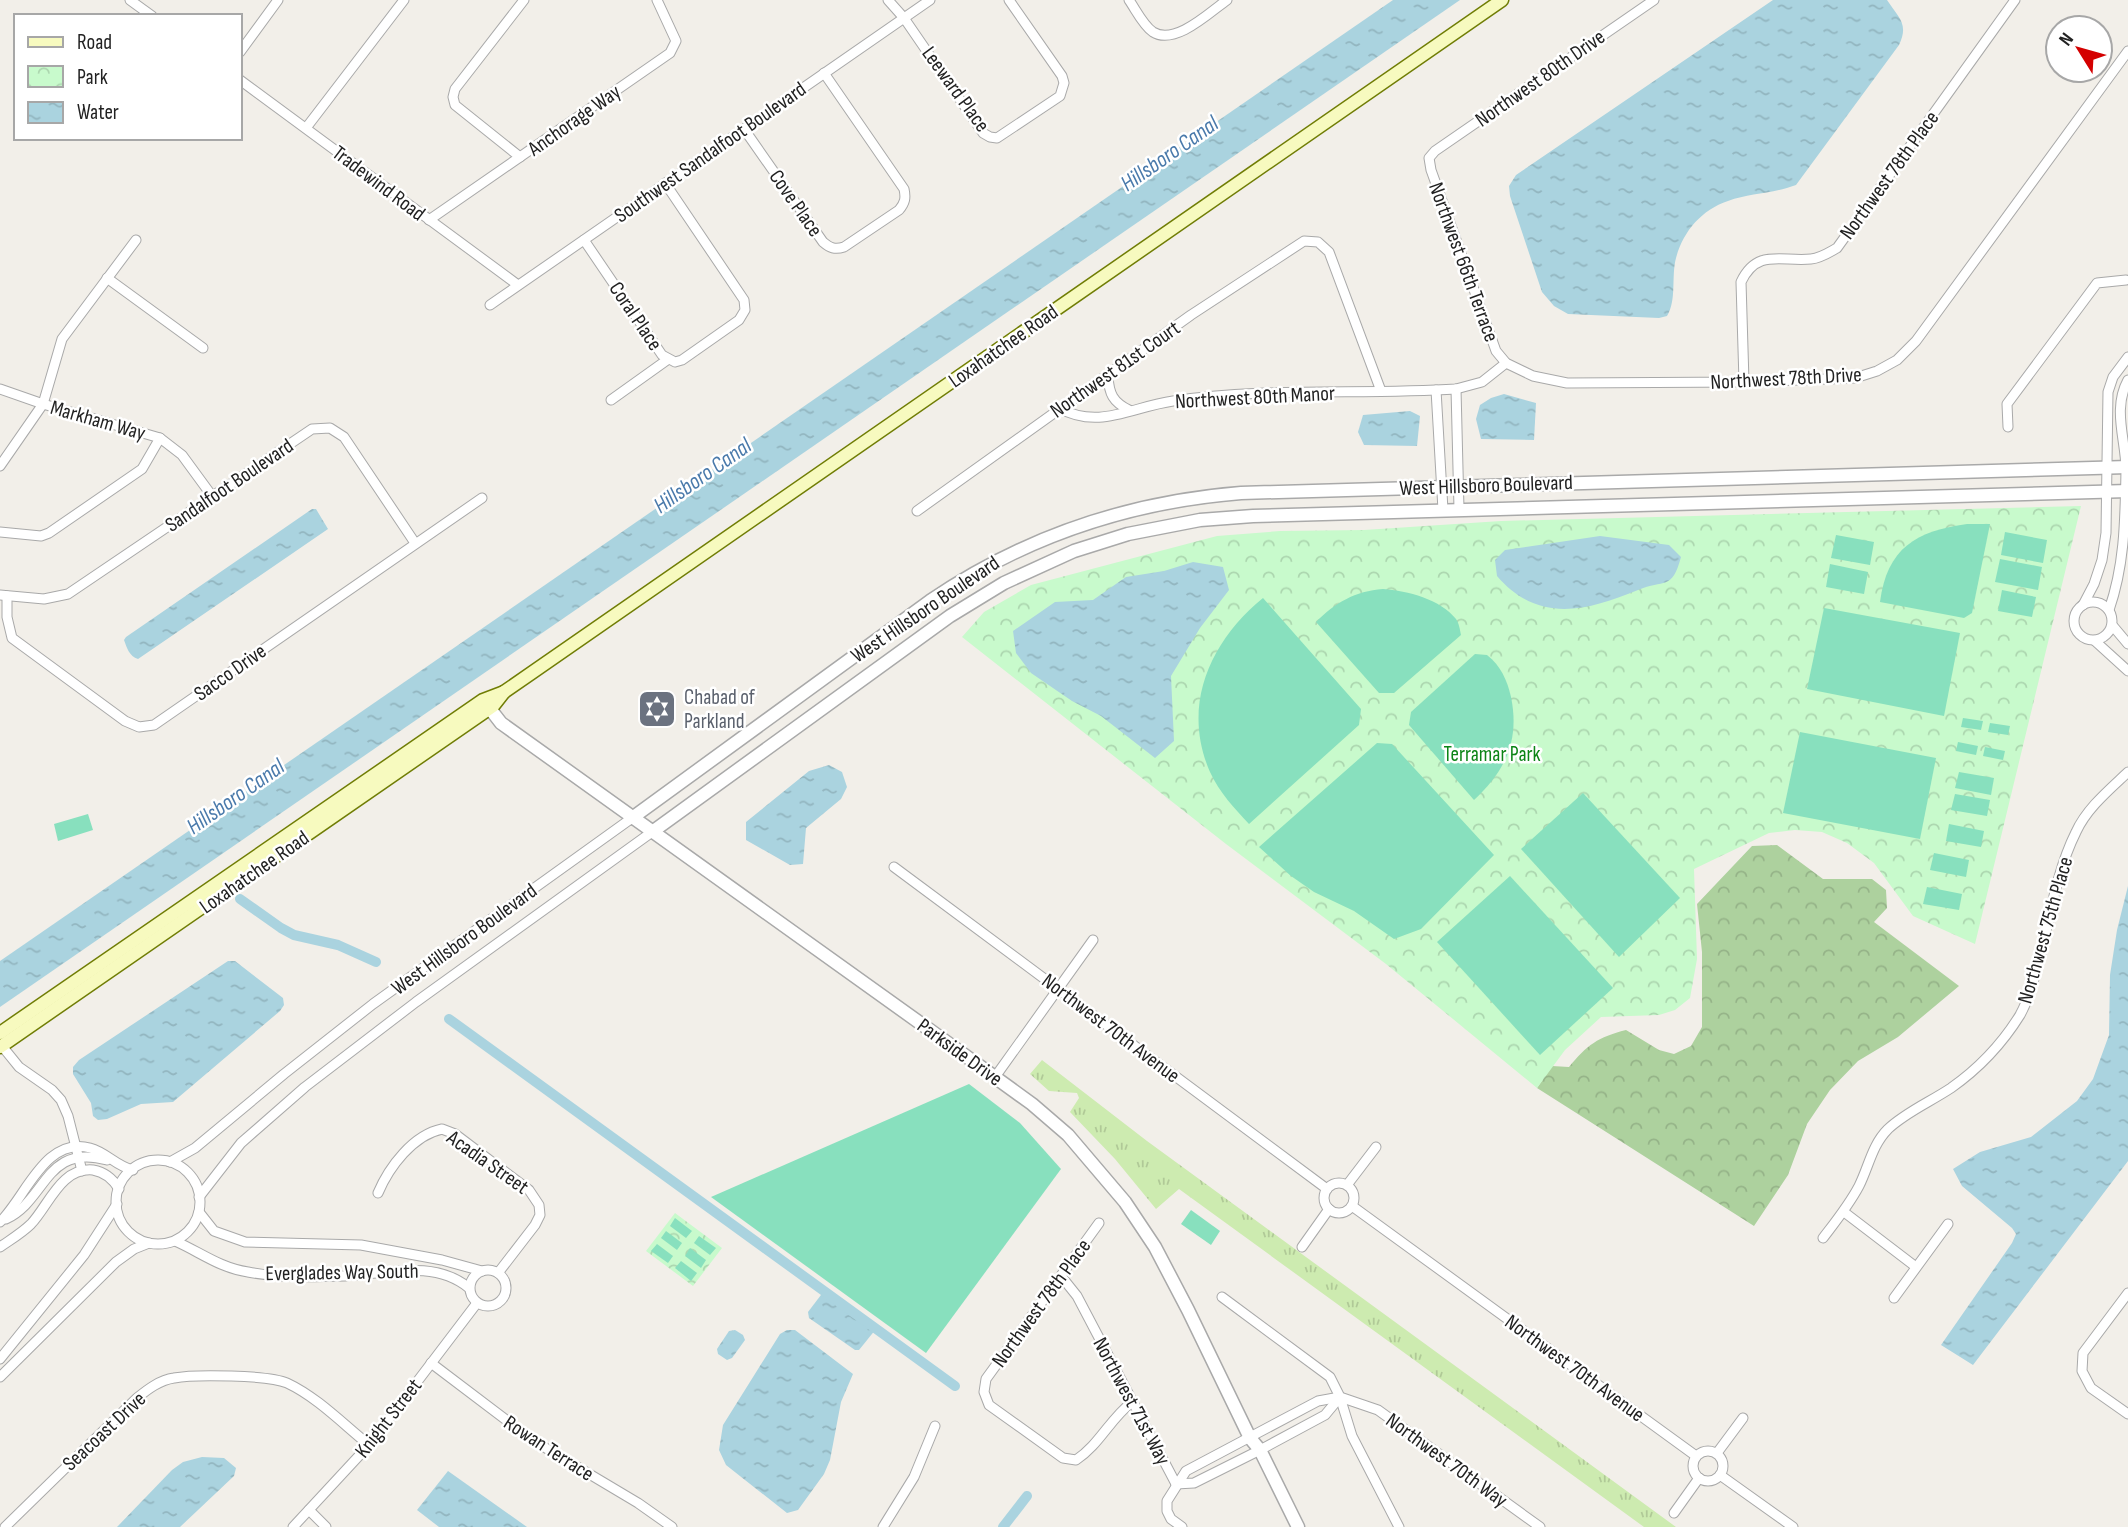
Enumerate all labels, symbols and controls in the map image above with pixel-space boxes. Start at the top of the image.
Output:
legend [14,14,242,140]
north arrow [2044,14,2114,84]
street label: Northwest 80th Drive [1471,24,1610,132]
text: N [2054,29,2079,51]
text: Road [77,30,112,55]
street label: Leeward Place [916,42,995,137]
text: Park [77,65,108,90]
street label: Southwest Sandalfoot Boulevard [610,77,811,228]
street label: Anchorage Way [522,79,625,162]
text: Water [77,100,119,125]
street label: Northwest 78th Place [1835,106,1944,244]
water label: Hillsboro Canal [1115,109,1225,198]
street label: Tradewind Road [327,140,430,226]
street label: Cove Place [764,165,828,242]
street label: Northwest 66th Terrace [1423,179,1504,345]
street label: Coral Place [604,277,668,355]
street label: Loxahatchee Road [944,300,1063,393]
street label: Northwest 81st Court [1046,315,1185,423]
street label: Northwest 78th Drive [1710,362,1862,395]
street label: Northwest 80th Manor [1174,381,1336,414]
street label: Markham Way [47,395,148,446]
water label: Hillsboro Canal [648,431,758,520]
street label: Sandalfoot Boulevard [161,433,298,537]
street label: West Hillsboro Boulevard [1399,470,1573,501]
street label: West Hillsboro Boulevard [846,551,1004,668]
street label: Sacco Drive [189,639,271,706]
place label: Chabad of Parkland [684,685,756,734]
synagogue icon: Chabad of Parkland [636,688,678,730]
park label: Terramar Park [1443,742,1541,767]
water label: Hillsboro Canal [181,752,291,841]
street label: Loxahatchee Road [195,826,314,919]
street label: Northwest 75th Place [2013,854,2078,1006]
street label: West Hillsboro Boulevard [387,878,542,1001]
street label: Northwest 70th Avenue [1037,968,1185,1088]
street label: Parkside Drive [912,1013,1007,1092]
street label: Acadia Street [441,1125,533,1200]
street label: Northwest 78th Place [987,1234,1096,1372]
street label: Everglades Way South [265,1259,419,1286]
street label: Northwest 70th Avenue [1500,1309,1649,1427]
street label: Northwest 71st Way [1087,1333,1176,1469]
street label: Knight Street [350,1374,427,1463]
street label: Seacoast Drive [58,1387,151,1476]
street label: Northwest 70th Way [1381,1408,1512,1513]
street label: Rowan Terrace [499,1410,598,1487]

